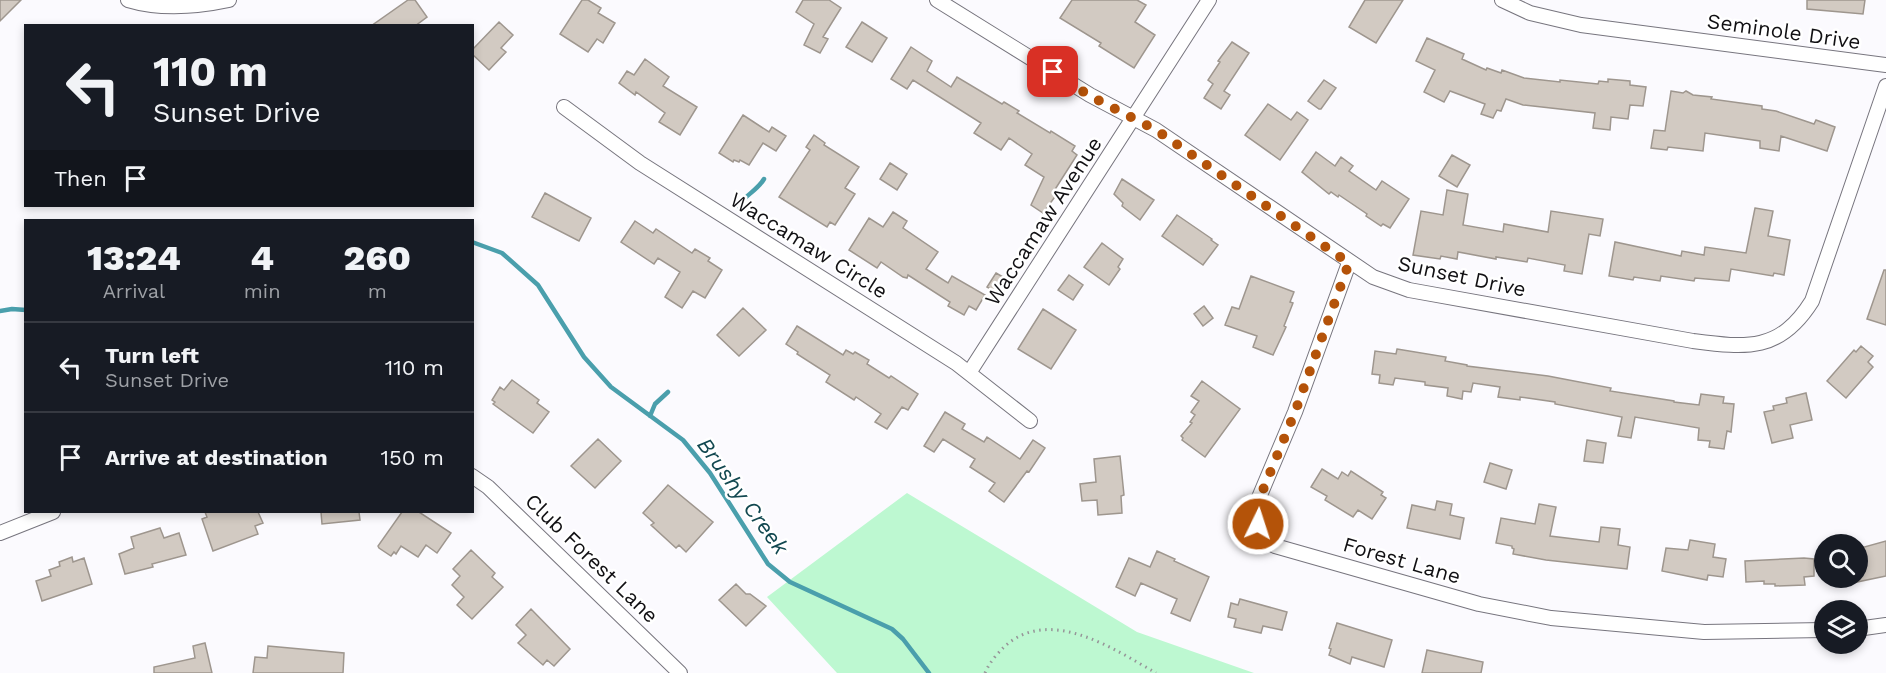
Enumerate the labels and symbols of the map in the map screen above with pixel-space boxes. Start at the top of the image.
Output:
street label: Seminole Drive [1706,8,1862,54]
pin [1027,46,1078,97]
street label: Waccamaw Avenue [979,132,1107,310]
street label: Waccamaw Circle [726,186,892,304]
street label: Sunset Drive [1396,250,1528,302]
water label: Brushy Creek [692,433,794,560]
street label: Club Forest Lane [520,488,664,628]
position arrow [1226,492,1290,556]
street label: Forest Lane [1340,531,1464,589]

